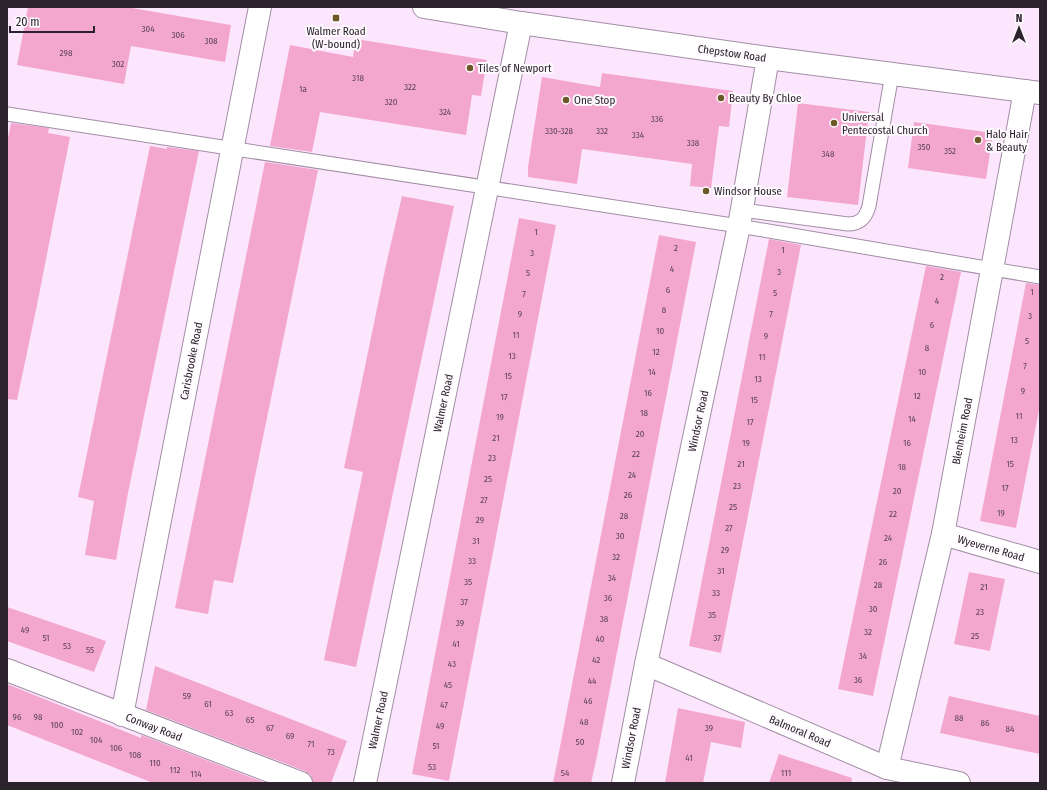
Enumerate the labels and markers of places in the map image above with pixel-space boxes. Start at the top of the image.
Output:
marker: Walmer Road (W-bound) [331,13,341,23]
place label: Walmer Road (W-bound) [306,25,366,51]
place label: Tiles of Newport [478,62,552,75]
marker: Tiles of Newport [465,63,475,73]
place label: Beauty By Chloe [729,92,801,105]
marker: Beauty By Chloe [716,93,726,103]
place label: One Stop [574,94,615,107]
marker: One Stop [561,95,571,105]
place label: Universal Pentecostal Church [842,111,928,137]
marker: Universal Pentecostal Church [829,118,839,128]
place label: Halo Hair & Beauty [986,128,1028,154]
marker: Halo Hair & Beauty [973,135,983,145]
place label: Windsor House [714,185,782,198]
marker: Windsor House [701,186,711,196]

